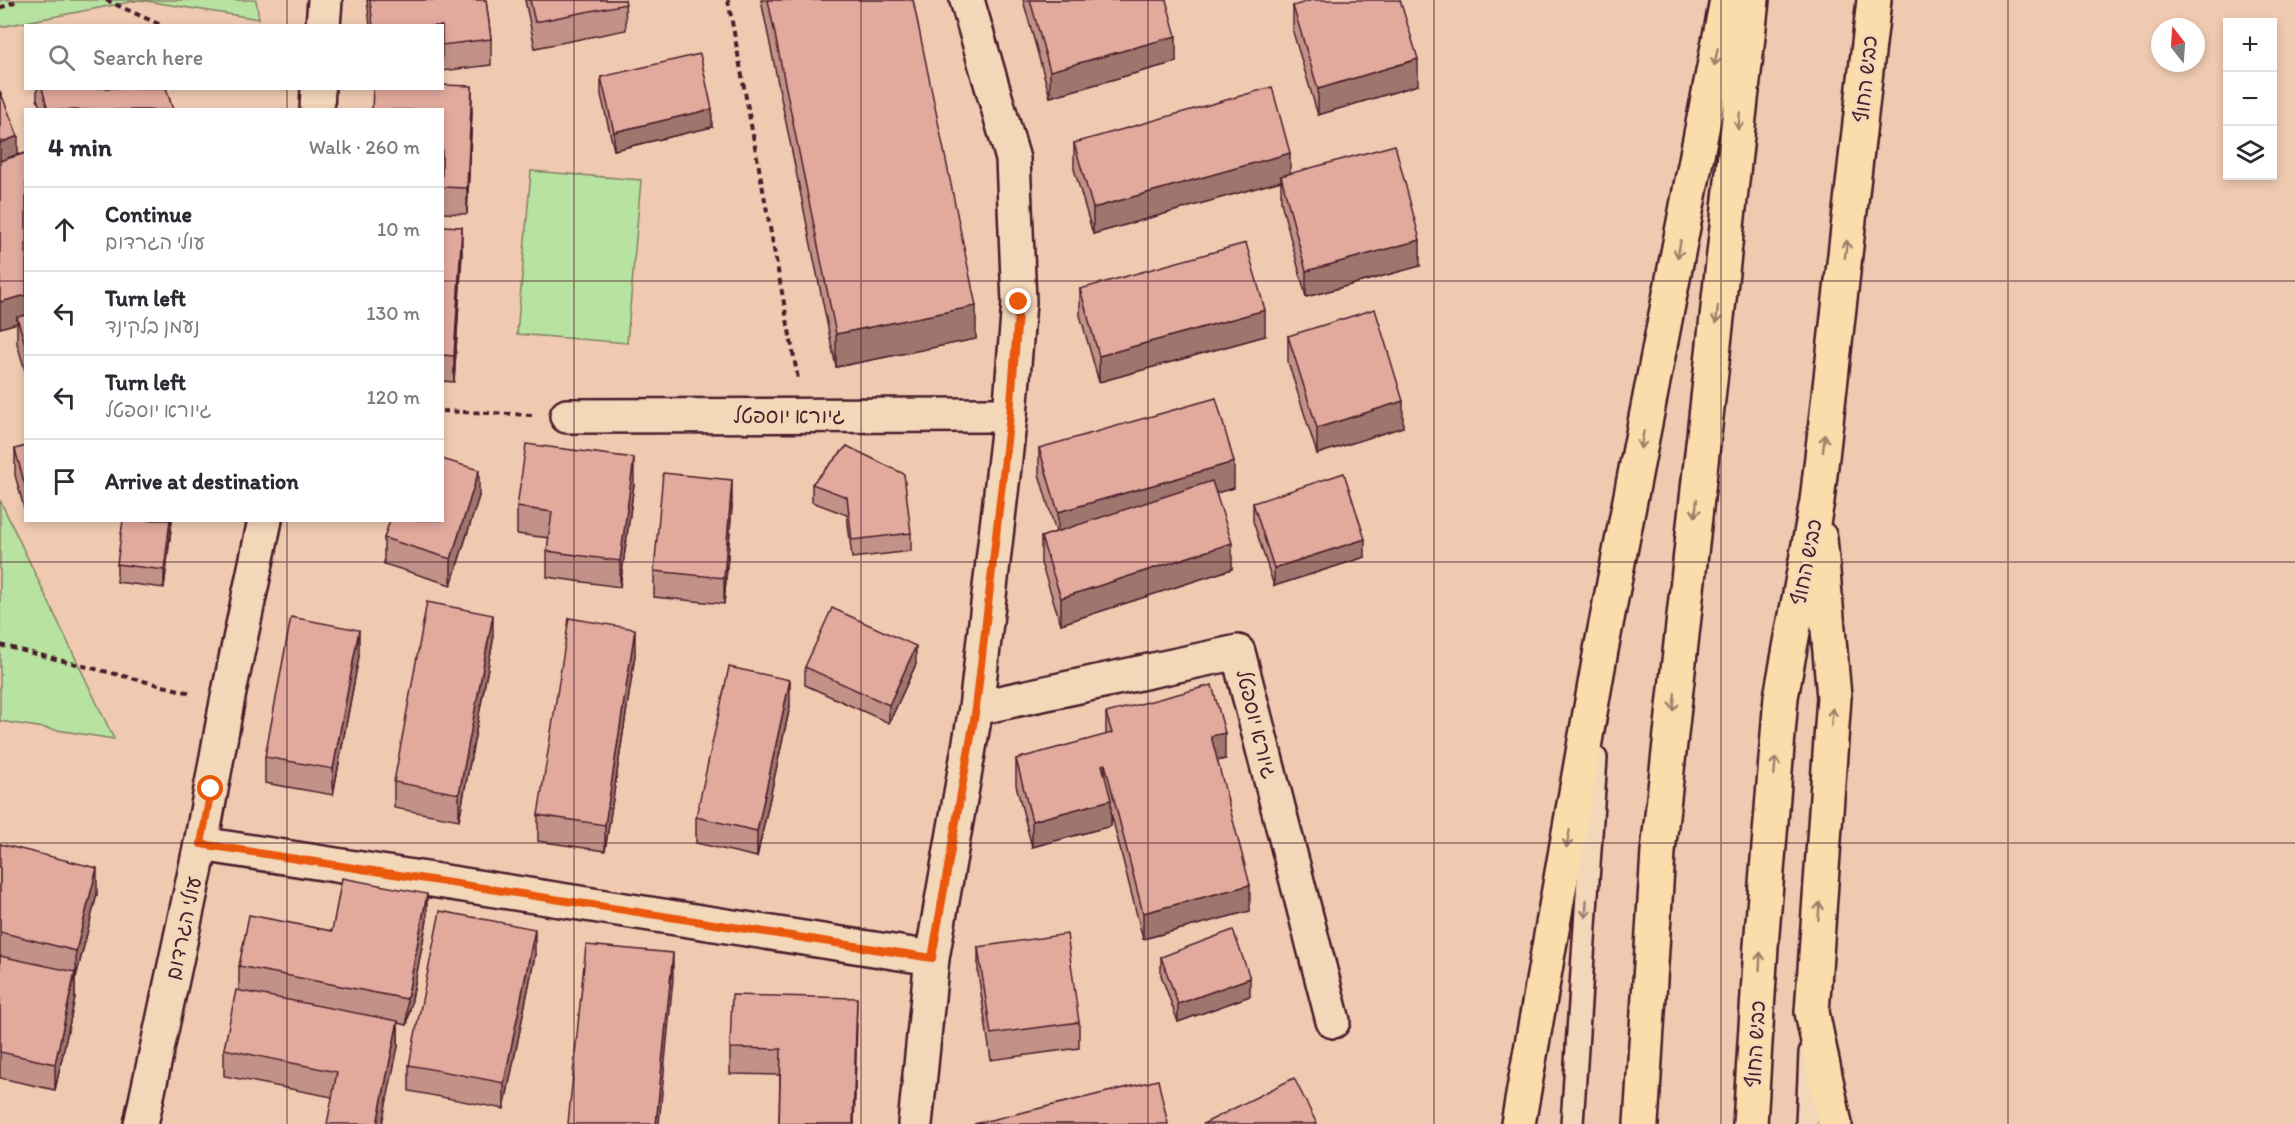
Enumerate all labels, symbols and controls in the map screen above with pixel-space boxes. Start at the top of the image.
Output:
north arrow [2151,18,2205,72]
map controls [2223,18,2277,180]
button: + [2223,18,2277,72]
search box [24,24,444,90]
street label: כביש החוף [1848,34,1882,124]
icon: search [45,41,78,74]
text: Search here [93,44,203,71]
one-way arrow [1710,47,1721,67]
button: − [2223,72,2277,126]
one-way arrow [1733,110,1744,130]
button: layers [2223,126,2277,180]
text: 4 min [48,131,112,163]
text: Walk · 260 m [309,135,420,159]
text: Continue [105,201,192,228]
icon: ahead [48,213,81,246]
text: 10 m [377,217,420,241]
text: עולי הגרדום [105,230,205,254]
one-way arrow [1673,239,1684,258]
one-way arrow [1841,240,1852,260]
text: Turn left [105,285,186,312]
route end [1005,288,1031,314]
icon: left [48,297,81,330]
text: 130 m [366,301,420,325]
one-way arrow [1711,304,1722,324]
text: נעמן בלקינד [105,314,200,338]
text: Turn left [105,369,186,396]
icon: left [48,381,81,414]
text: 120 m [367,385,420,409]
text: גיורא יוספטל [105,398,212,422]
street label: גיורא יוספטל [733,403,845,428]
one-way arrow [1636,430,1647,450]
one-way arrow [1818,434,1829,454]
icon: arrive [48,465,81,498]
text: Arrive at destination [105,468,299,495]
one-way arrow [1690,498,1701,518]
street label: כביש החוף [1785,517,1827,607]
street label: גיורא יוספטל [1231,667,1283,781]
one-way arrow [1668,692,1679,712]
one-way arrow [1827,707,1838,727]
one-way arrow [1770,757,1781,777]
route start [197,775,223,801]
one-way arrow [1562,828,1573,848]
street label: עולי הגרדום [160,874,206,982]
one-way arrow [1580,899,1591,919]
one-way arrow [1813,902,1824,922]
one-way arrow [1754,951,1765,971]
street label: כביש החוף [1740,1000,1770,1088]

